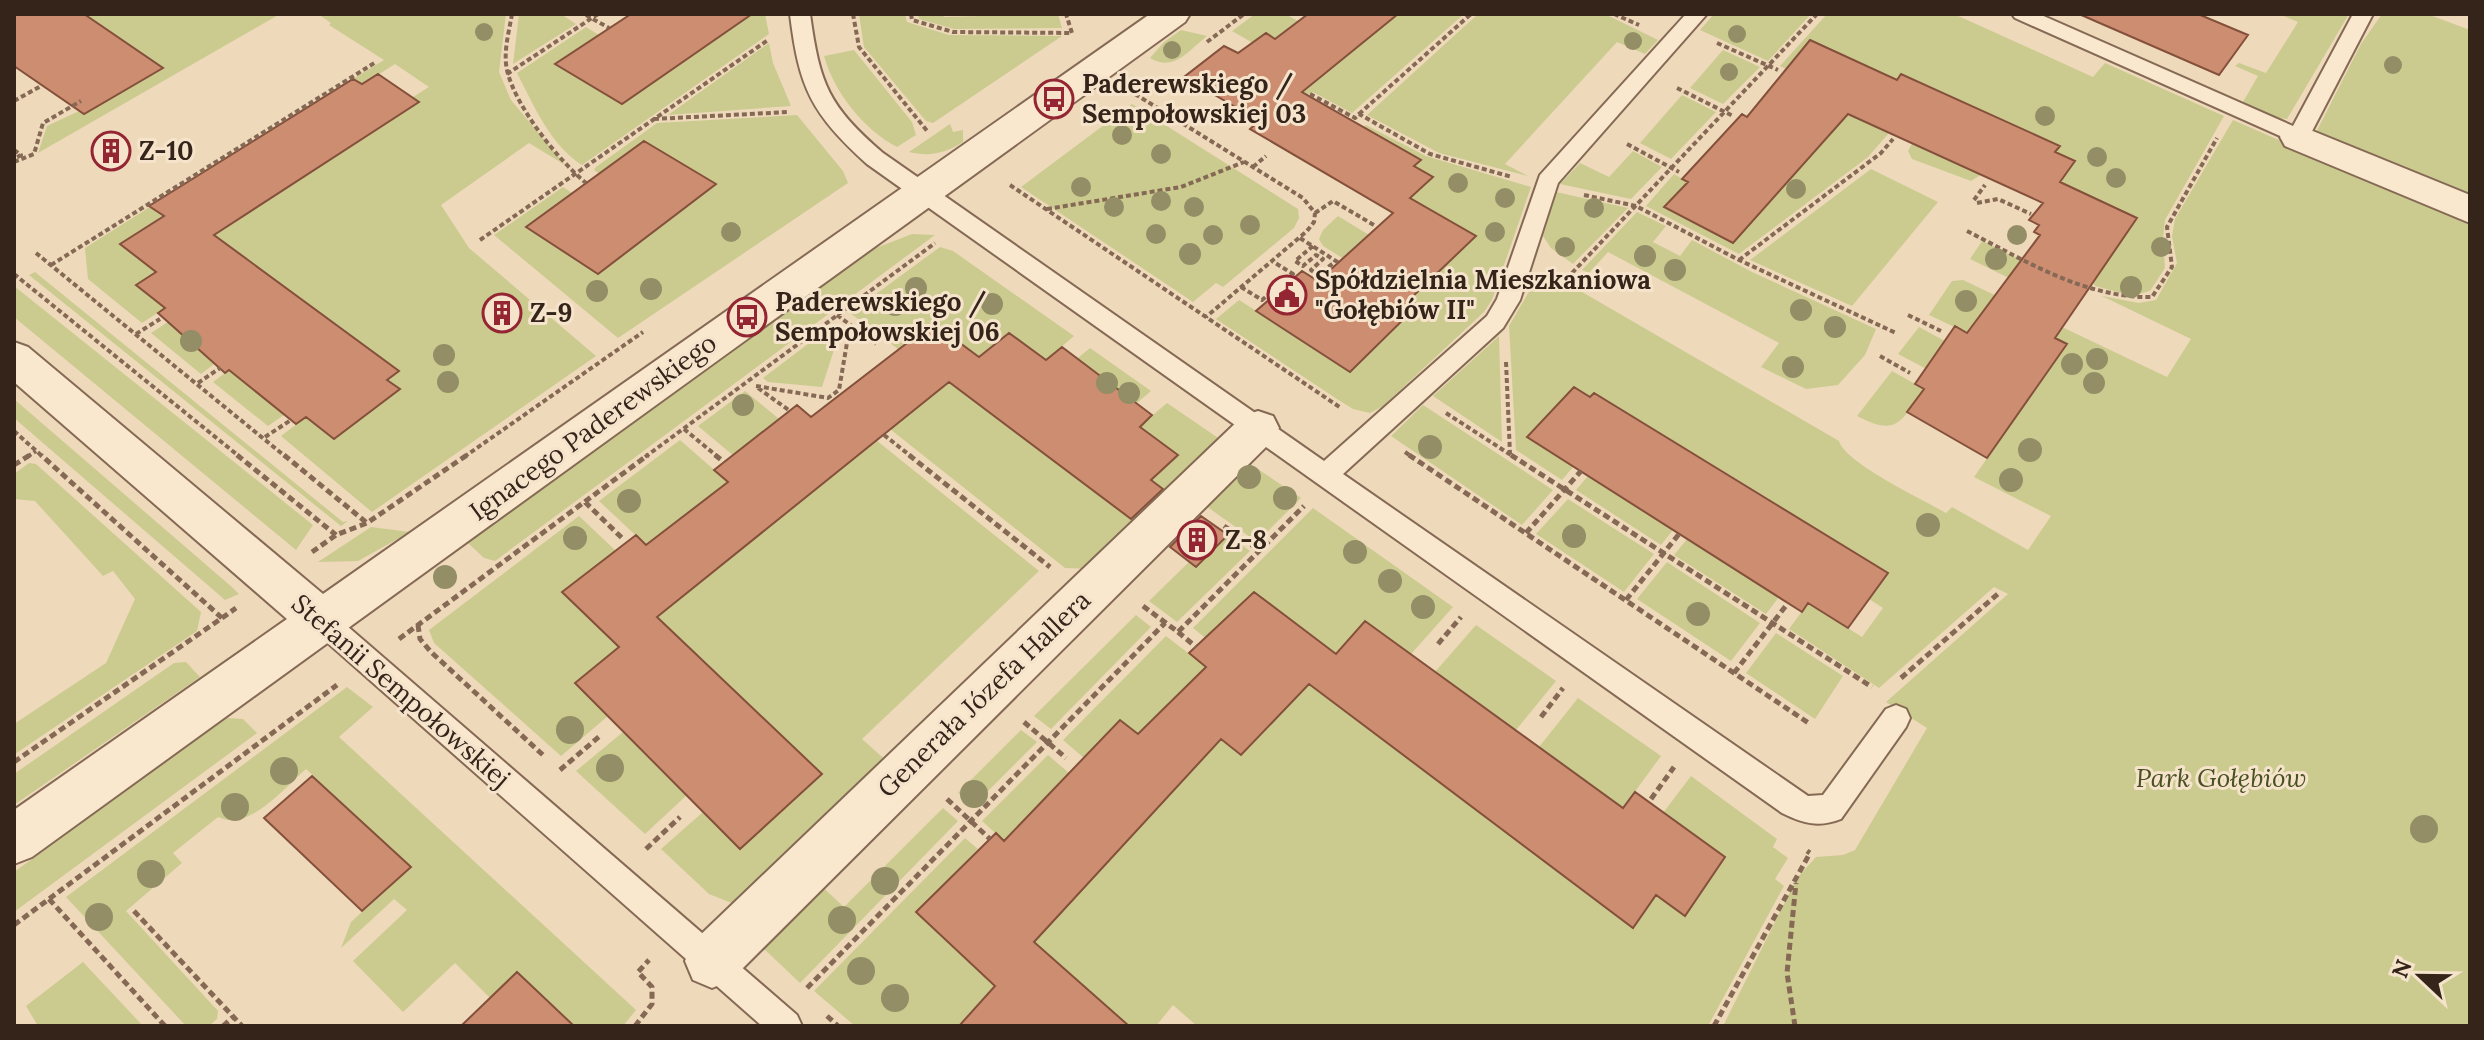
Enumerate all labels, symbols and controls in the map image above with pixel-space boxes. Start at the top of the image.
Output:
place label: Paderewskiego / Sempołowskiej 03 [1082,67,1306,130]
bus stop icon: Paderewskiego / Sempołowskiej 03 [1033,78,1075,120]
building icon: Z-10 [90,130,132,172]
place label: Z-10 [139,134,194,167]
place label: Spółdzielnia Mieszkaniowa "Gołębiów II" [1315,263,1651,326]
public building icon: Spółdzielnia Mieszkaniowa "Gołębiów II" [1266,274,1308,316]
place label: Paderewskiego / Sempołowskiej 06 [775,285,1000,348]
building icon: Z-9 [481,292,523,334]
place label: Z-9 [530,296,572,329]
bus stop icon: Paderewskiego / Sempołowskiej 06 [726,296,768,338]
street label: Ignacego Paderewskiego [463,326,723,527]
building icon: Z-8 [1176,519,1218,561]
place label: Z-8 [1225,523,1267,556]
street label: Generała Józefa Hallera [870,583,1097,804]
street label: Stefanii Sempołowskiej [285,587,517,795]
park label: Park Gołębiów [2136,761,2306,794]
north arrow [2380,936,2460,1016]
text: N [2385,955,2418,982]

